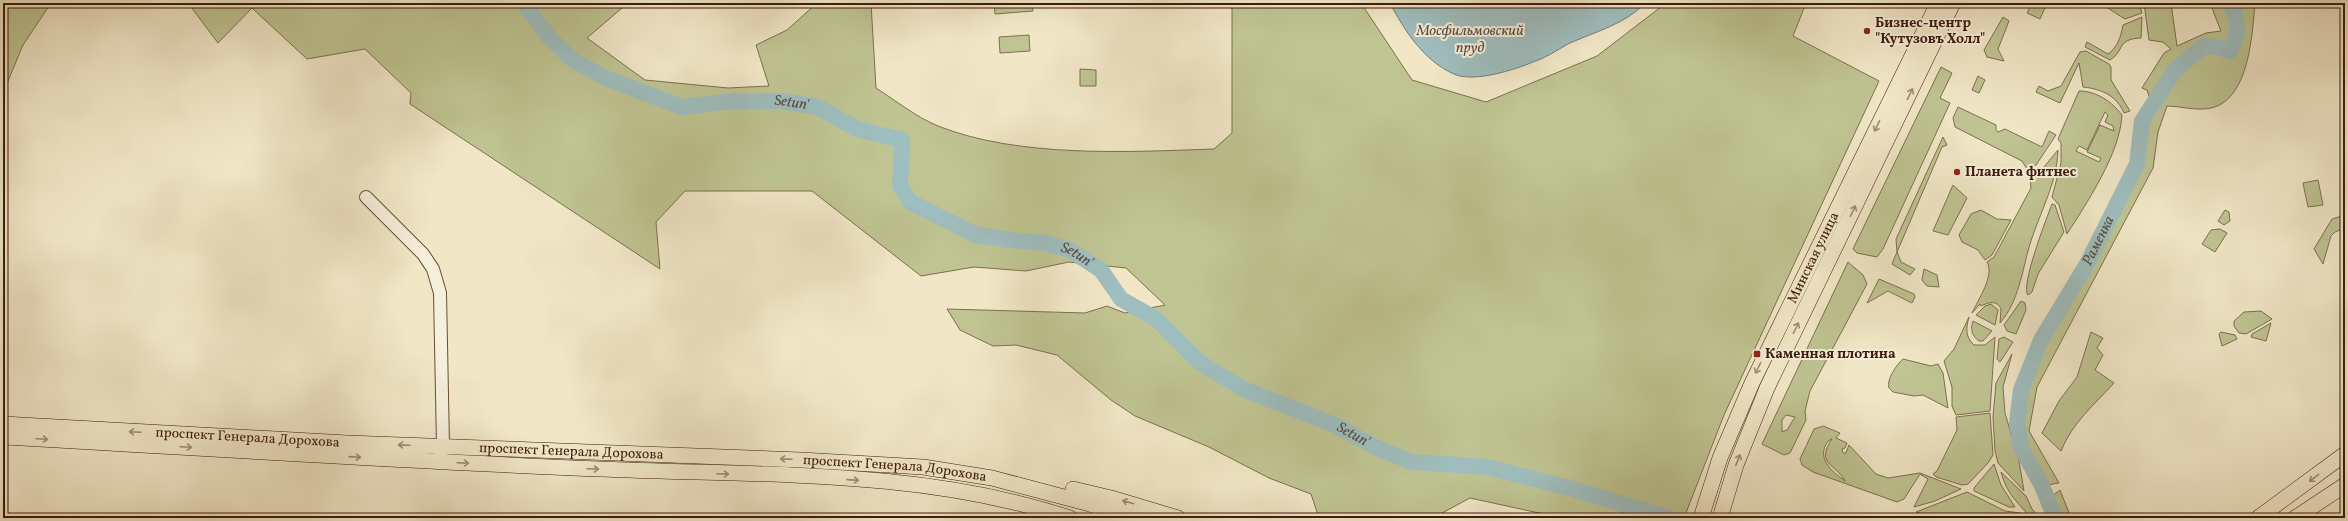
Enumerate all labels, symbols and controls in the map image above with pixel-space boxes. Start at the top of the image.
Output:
place label: Бизнес-центр "Кутузовъ Холл" [1875,14,1985,49]
water label: Мосфильмовский пруд [1415,21,1524,59]
marker: Бизнес-центр "Кутузовъ Холл" [1862,26,1872,36]
one-way arrow [1907,88,1914,100]
water label: Setun' [774,91,811,116]
one-way arrow [1873,120,1880,132]
place label: Планета фитнес [1965,163,2077,182]
marker: Планета фитнес [1952,167,1962,177]
one-way arrow [1850,205,1857,217]
street label: Минская улица [1783,209,1844,307]
water label: Раменка [2077,212,2120,269]
water label: Setun' [1058,237,1098,273]
one-way arrow [1793,322,1800,334]
place label: Каменная плотина [1765,345,1896,364]
marker: Каменная плотина [1752,349,1762,359]
one-way arrow [1754,362,1762,374]
water label: Setun' [1333,417,1374,453]
street label: проспект Генерала Дорохова [155,423,340,452]
one-way arrow [129,428,142,435]
one-way arrow [35,436,48,443]
street label: проспект Генерала Дорохова [479,438,664,464]
one-way arrow [398,441,411,449]
one-way arrow [179,444,192,451]
street label: проспект Генерала Дорохова [802,451,988,486]
one-way arrow [348,454,361,461]
one-way arrow [1735,454,1743,466]
one-way arrow [780,455,793,463]
one-way arrow [456,460,469,467]
one-way arrow [586,465,599,473]
one-way arrow [716,470,729,477]
one-way arrow [2309,473,2320,482]
one-way arrow [846,476,859,483]
one-way arrow [1121,498,1134,505]

